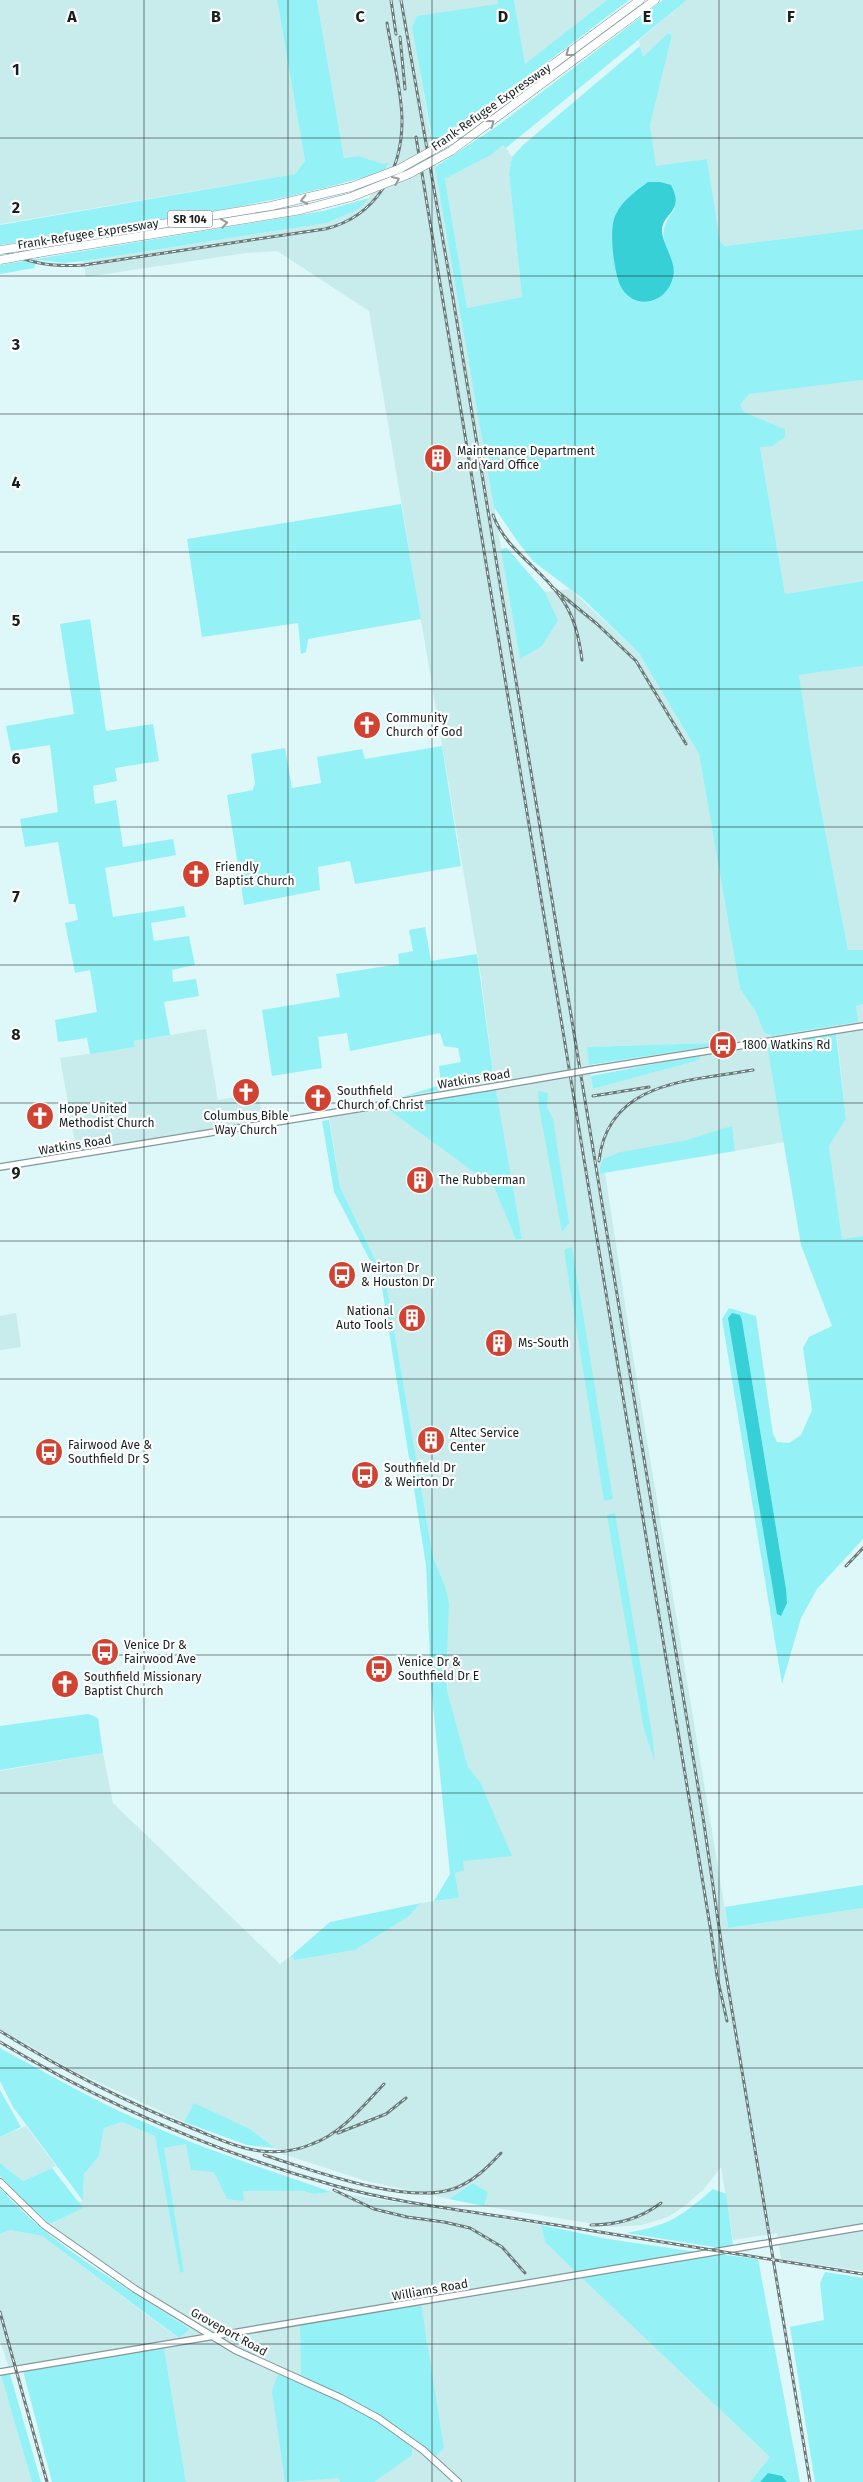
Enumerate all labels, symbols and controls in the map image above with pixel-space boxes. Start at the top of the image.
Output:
text: A [66,7,77,26]
text: B [211,7,221,26]
text: C [355,7,365,26]
text: D [498,7,508,26]
text: E [643,7,651,26]
text: F [787,7,795,26]
one-way arrow [566,48,575,56]
text: 1 [12,60,20,79]
street label: Frank-Refugee Expressway [429,60,554,154]
one-way arrow [485,120,495,129]
one-way arrow [391,175,400,186]
one-way arrow [300,194,309,204]
text: 2 [12,198,20,217]
road number: SR 104 [168,210,212,228]
street label: Frank-Refugee Expressway [16,216,160,252]
one-way arrow [220,219,229,229]
text: 3 [11,335,20,354]
building icon: Maintenance Department and Yard Office [423,443,453,473]
place label: Maintenance Department and Yard Office [457,444,595,472]
text: 4 [11,473,21,492]
text: 5 [12,611,21,630]
church icon: Community Church of God [352,710,382,740]
place label: Community Church of God [386,711,463,739]
text: 6 [11,749,21,768]
church icon: Friendly Baptist Church [181,859,211,889]
place label: Friendly Baptist Church [215,860,294,888]
text: 7 [12,887,20,906]
text: 8 [11,1025,21,1044]
bus stop icon: 1800 Watkins Rd [708,1030,738,1060]
place label: 1800 Watkins Rd [742,1038,830,1052]
street label: Watkins Road [437,1066,511,1092]
church icon: Columbus Bible Way Church [231,1077,261,1107]
church icon: Southfield Church of Christ [303,1083,333,1113]
place label: Southfield Church of Christ [337,1084,424,1112]
church icon: Hope United Methodist Church [25,1101,55,1131]
place label: Hope United Methodist Church [59,1102,155,1130]
place label: Columbus Bible Way Church [204,1109,288,1137]
street label: Watkins Road [38,1132,112,1158]
text: 9 [12,1163,21,1182]
building icon: The Rubberman [405,1165,435,1195]
place label: The Rubberman [439,1173,525,1187]
bus stop icon: Weirton Dr & Houston Dr [327,1260,357,1290]
place label: Weirton Dr & Houston Dr [361,1261,435,1289]
building icon: National Auto Tools [397,1303,427,1333]
place label: National Auto Tools [336,1304,393,1332]
building icon: Ms-South [484,1328,514,1358]
place label: Ms-South [518,1336,569,1350]
building icon: Altec Service Center [416,1425,446,1455]
place label: Altec Service Center [450,1426,519,1454]
bus stop icon: Fairwood Ave & Southfield Dr S [34,1437,64,1467]
place label: Fairwood Ave & Southfield Dr S [68,1438,152,1466]
bus stop icon: Southfield Dr & Weirton Dr [350,1460,380,1490]
place label: Southfield Dr & Weirton Dr [384,1461,456,1489]
bus stop icon: Venice Dr & Fairwood Ave [90,1637,120,1667]
place label: Venice Dr & Fairwood Ave [124,1638,196,1666]
bus stop icon: Venice Dr & Southfield Dr E [364,1654,394,1684]
place label: Venice Dr & Southfield Dr E [398,1655,479,1683]
church icon: Southfield Missionary Baptist Church [50,1669,80,1699]
place label: Southfield Missionary Baptist Church [84,1670,202,1698]
street label: Williams Road [391,2276,469,2304]
street label: Groveport Road [188,2305,270,2359]

